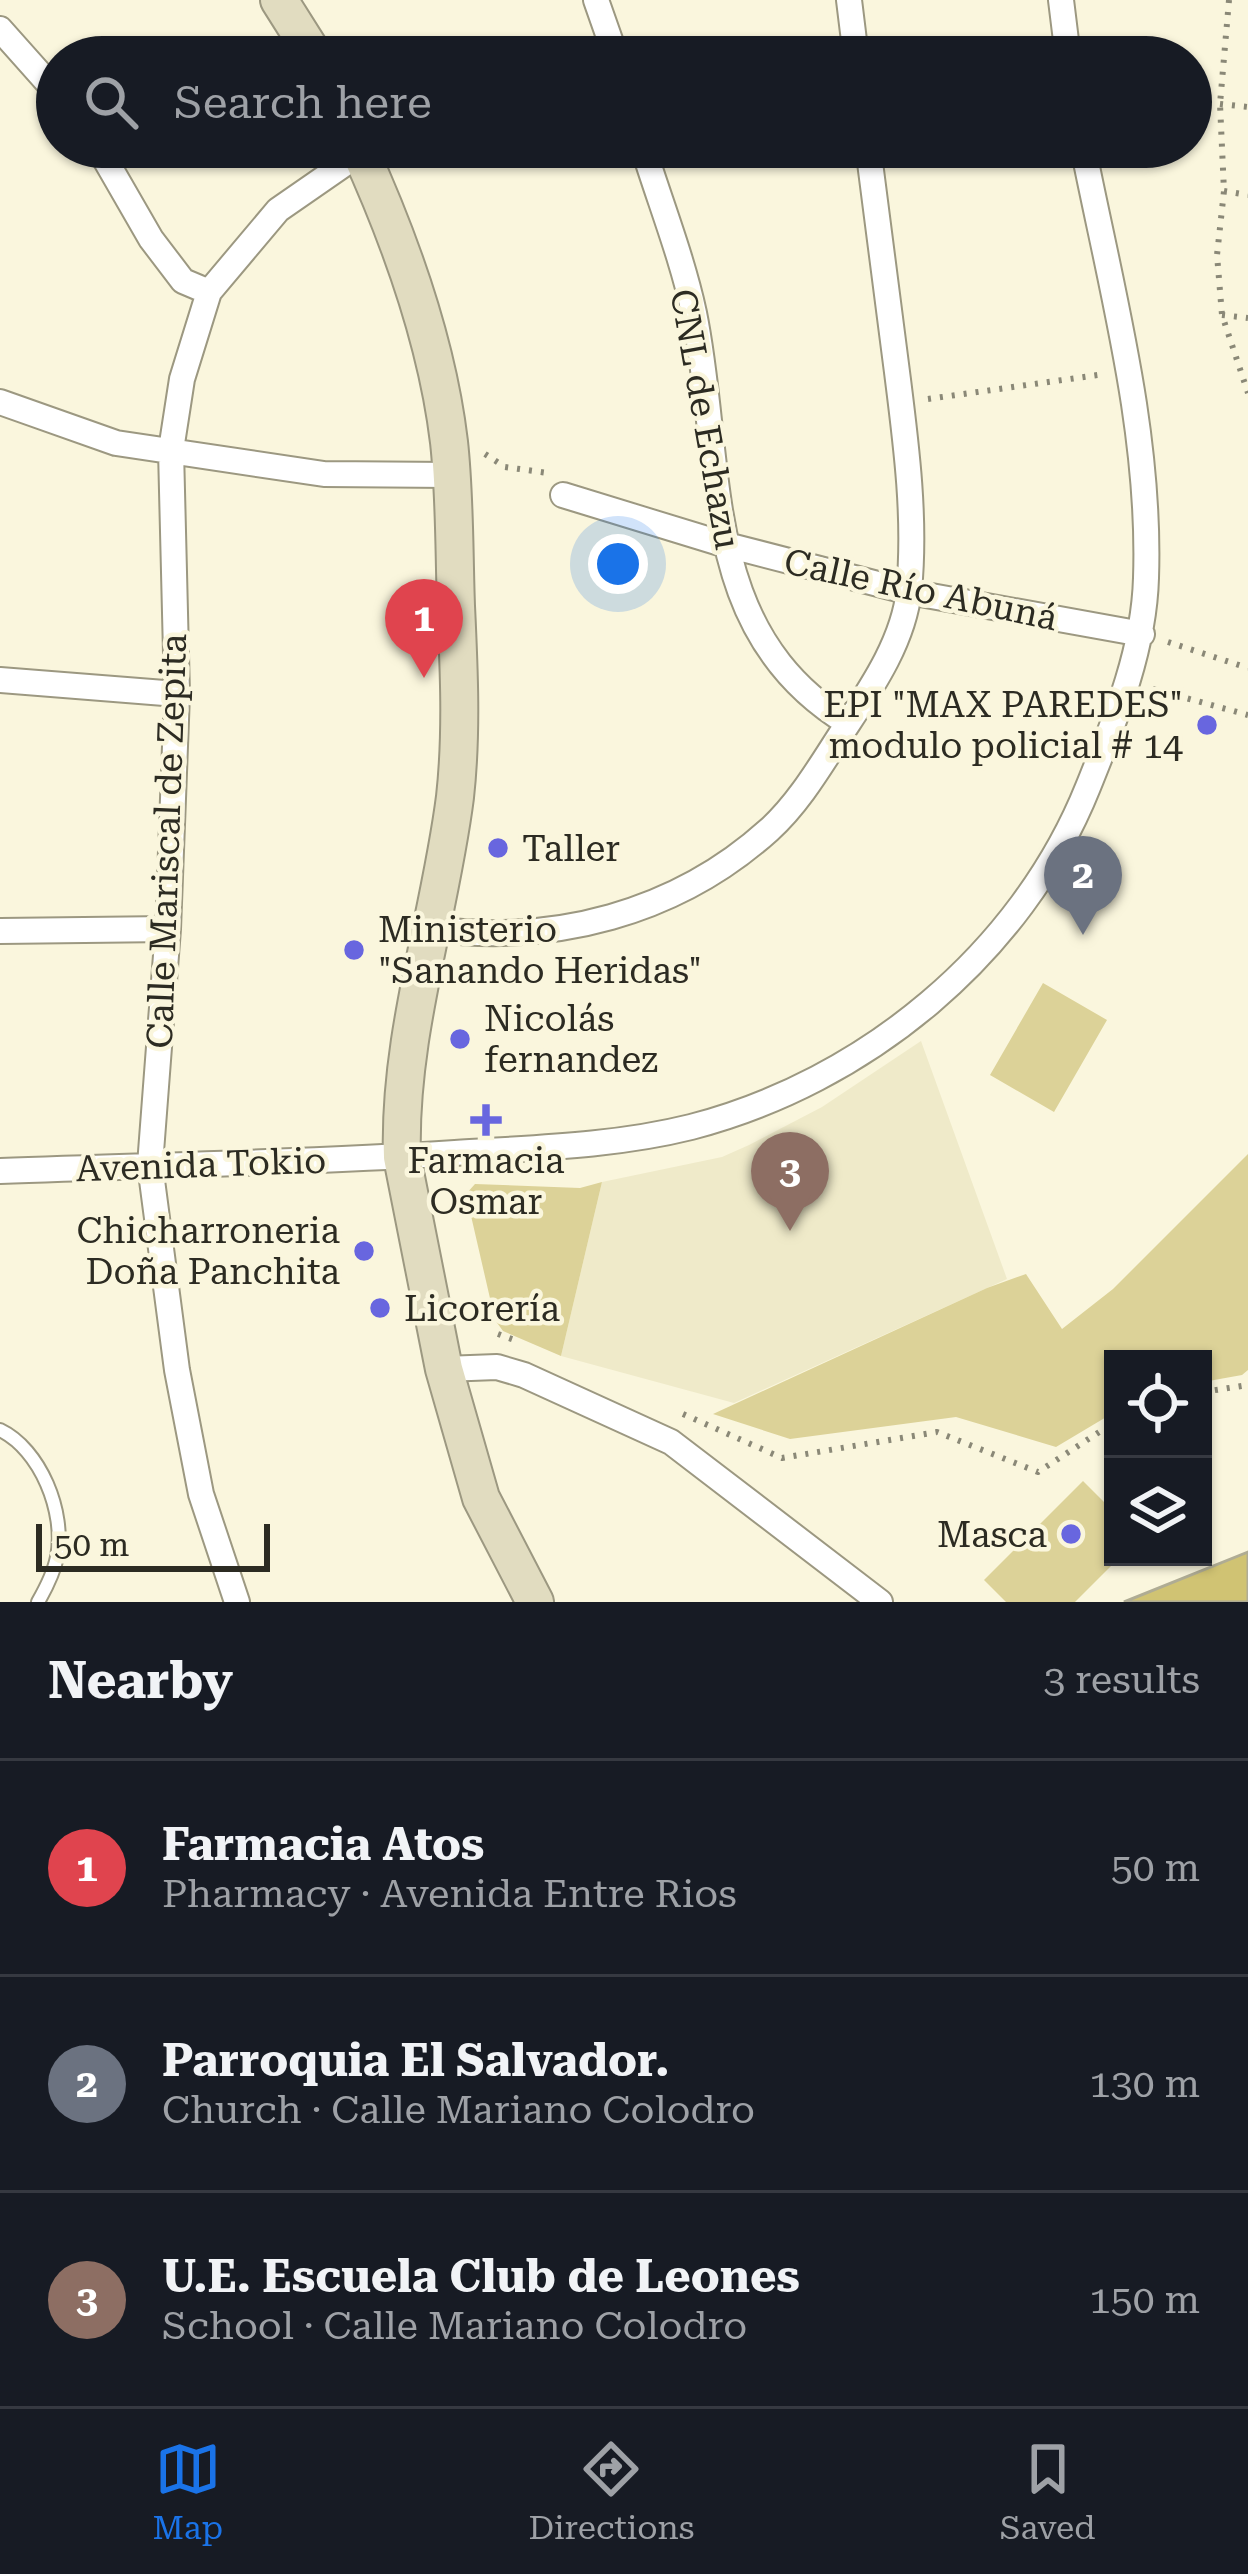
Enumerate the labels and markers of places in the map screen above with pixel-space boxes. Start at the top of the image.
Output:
pin: 1 [385,579,463,678]
place label: EPI "MAX PAREDES" modulo policial # 14 [823,684,1183,767]
marker: EPI "MAX PAREDES" modulo policial # 14 [1194,712,1220,738]
place label: Taller [522,828,620,870]
marker: Taller [485,835,511,861]
pin: 2 [1044,836,1122,935]
place label: Ministerio "Sanando Heridas" [378,909,702,992]
marker: Ministerio "Sanando Heridas" [341,937,367,963]
place label: Nicolás fernandez [484,998,658,1081]
marker: Nicolás fernandez [447,1026,473,1052]
marker: Farmacia Osmar [473,1107,499,1133]
pin: 3 [751,1132,829,1231]
place label: Farmacia Osmar [407,1140,565,1223]
place label: Chicharroneria Doña Panchita [76,1210,340,1293]
marker: Chicharroneria Doña Panchita [351,1238,377,1264]
place label: Licorería [404,1288,560,1330]
marker: Licorería [367,1295,393,1321]
place label: Masca [937,1514,1047,1556]
marker: Masca [1058,1521,1084,1547]

